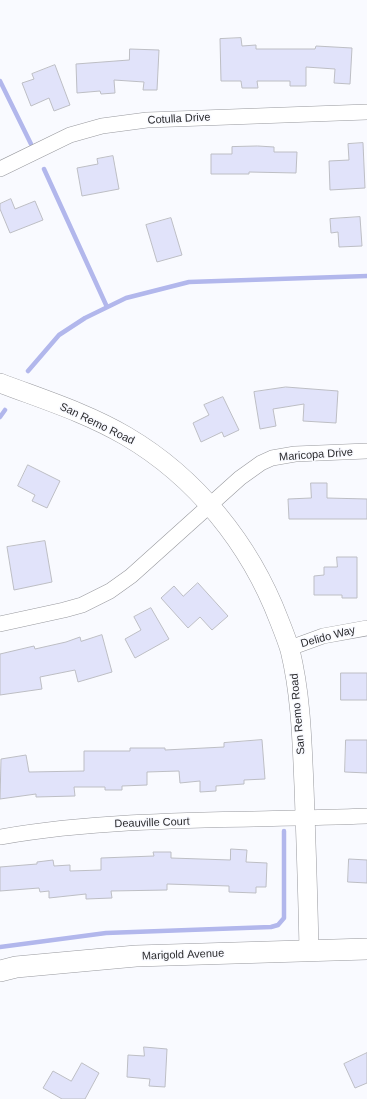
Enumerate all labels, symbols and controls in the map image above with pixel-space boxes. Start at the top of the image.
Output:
street label: Cotulla Drive [147,111,211,127]
street label: San Remo Road [58,400,136,448]
street label: Maricopa Drive [279,446,353,464]
street label: Delido Way [299,623,357,651]
street label: San Remo Road [288,673,308,755]
street label: Deauville Court [114,815,190,831]
street label: Marigold Avenue [142,947,224,963]

